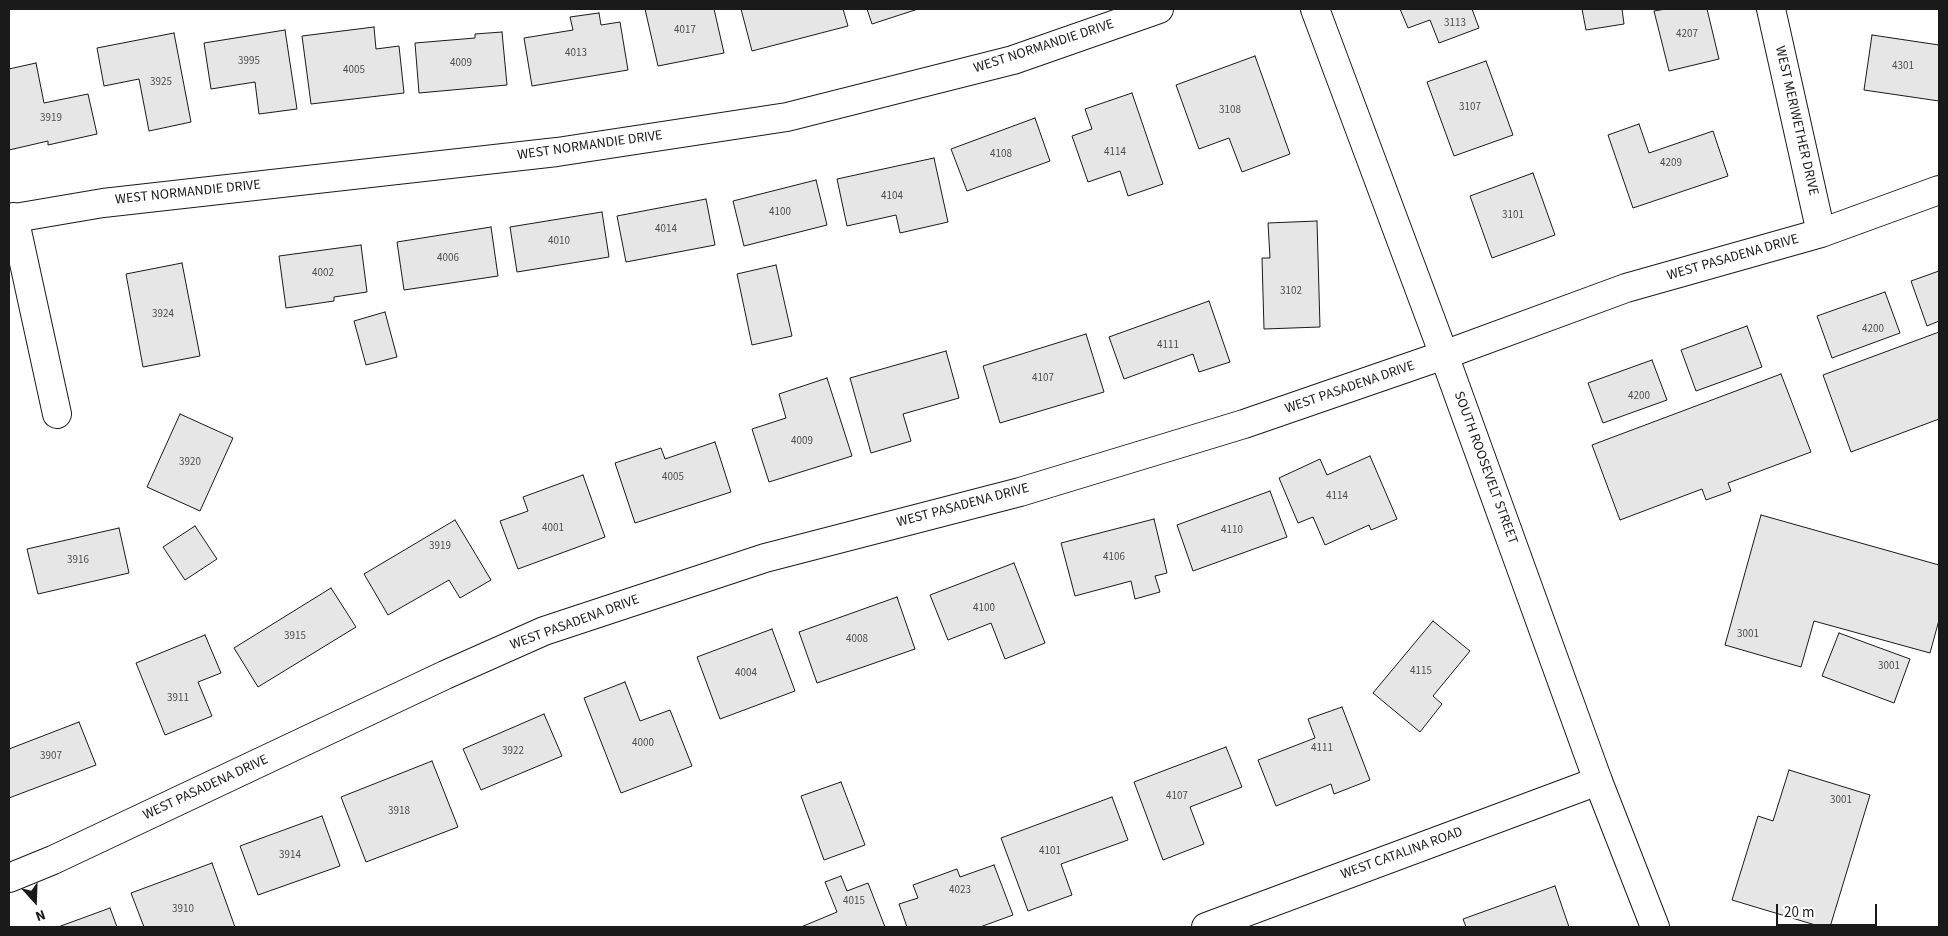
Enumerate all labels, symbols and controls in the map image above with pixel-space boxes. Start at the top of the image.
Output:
street label: WEST NORMANDIE DRIVE [972,16,1116,78]
house number: 3113 [1444,17,1466,31]
house number: 4017 [674,24,696,38]
house number: 4207 [1676,28,1698,42]
street label: WEST MERIWETHER DRIVE [1771,45,1821,197]
house number: 4013 [565,47,587,61]
house number: 3995 [238,55,260,69]
house number: 4009 [450,57,472,71]
house number: 4301 [1892,60,1914,74]
house number: 4005 [343,64,365,78]
house number: 3925 [150,76,172,90]
house number: 3107 [1459,101,1481,115]
house number: 3108 [1219,104,1241,118]
house number: 3919 [40,112,62,126]
street label: WEST NORMANDIE DRIVE [516,127,664,165]
house number: 4114 [1104,146,1126,160]
house number: 4108 [990,148,1012,162]
house number: 4209 [1660,157,1682,171]
street label: WEST NORMANDIE DRIVE [114,177,262,209]
house number: 4104 [881,190,903,204]
house number: 4100 [769,206,791,220]
house number: 3101 [1502,209,1524,223]
house number: 4014 [655,223,677,237]
street label: WEST PASADENA DRIVE [1665,231,1801,285]
house number: 4010 [548,235,570,249]
house number: 4006 [437,252,459,266]
house number: 4002 [312,267,334,281]
house number: 3102 [1280,285,1302,299]
house number: 3924 [152,308,174,322]
house number: 4200 [1862,323,1884,337]
house number: 4111 [1157,339,1179,353]
street label: WEST PASADENA DRIVE [1283,358,1417,418]
house number: 4107 [1032,372,1054,386]
street label: SOUTH ROOSEVELT STREET [1449,389,1521,547]
house number: 4200 [1628,390,1650,404]
house number: 4009 [791,435,813,449]
house number: 3920 [179,456,201,470]
house number: 4005 [662,471,684,485]
street label: WEST PASADENA DRIVE [895,480,1031,532]
house number: 4114 [1326,490,1348,504]
house number: 4001 [542,522,564,536]
house number: 4110 [1221,524,1243,538]
house number: 3919 [429,540,451,554]
house number: 4106 [1103,551,1125,565]
house number: 3916 [67,554,89,568]
street label: WEST PASADENA DRIVE [508,592,642,654]
house number: 4100 [973,602,995,616]
house number: 3001 [1737,628,1759,642]
house number: 3915 [284,630,306,644]
house number: 4008 [846,633,868,647]
house number: 3001 [1878,660,1900,674]
house number: 4115 [1410,665,1432,679]
house number: 4004 [735,667,757,681]
house number: 3911 [167,692,189,706]
house number: 4000 [632,737,654,751]
house number: 4111 [1311,742,1333,756]
house number: 3922 [502,745,524,759]
house number: 3907 [40,750,62,764]
street label: WEST PASADENA DRIVE [141,752,271,824]
house number: 4107 [1166,790,1188,804]
house number: 3001 [1830,794,1852,808]
house number: 3918 [388,805,410,819]
street label: WEST CATALINA ROAD [1339,824,1465,884]
house number: 4101 [1039,845,1061,859]
house number: 3914 [279,849,301,863]
north arrow [10,876,60,926]
house number: 4023 [949,884,971,898]
scale bar [1778,894,1879,926]
house number: 4015 [843,895,865,909]
text: 20 m [1784,902,1814,923]
house number: 3910 [172,903,194,917]
text: N [32,904,48,926]

